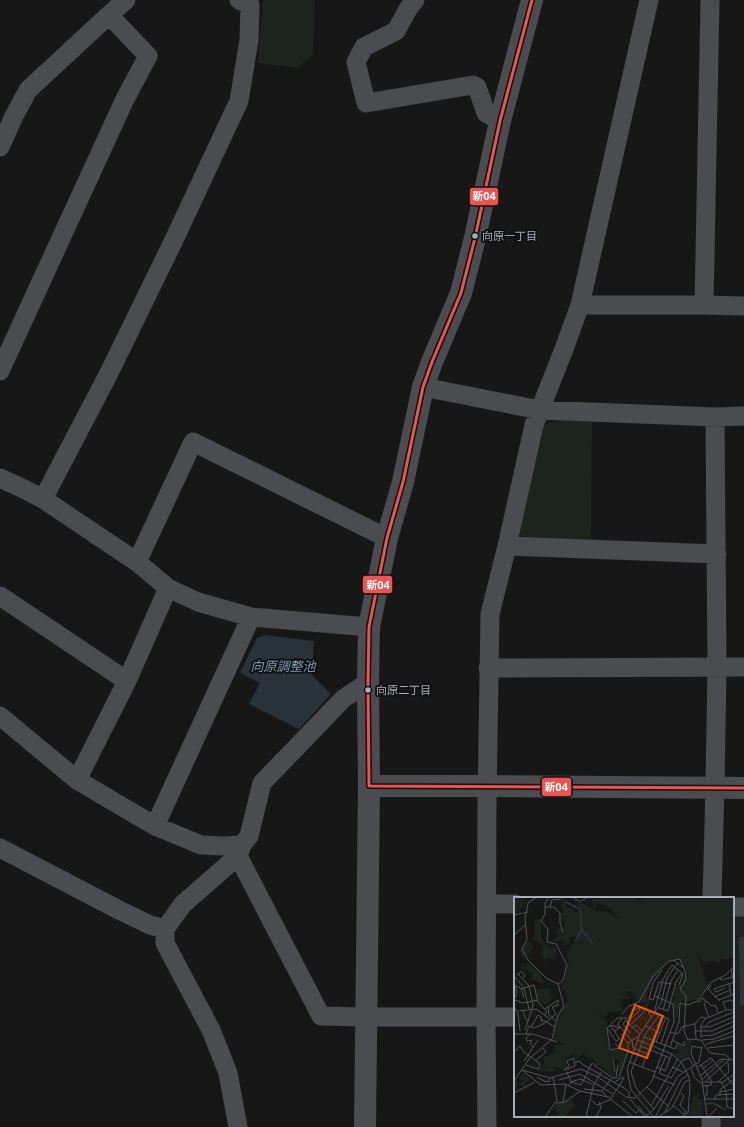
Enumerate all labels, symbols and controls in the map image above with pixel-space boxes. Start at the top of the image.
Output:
line badge: 新04 [469,187,499,206]
text: 新04 [472,188,496,203]
place label: 向原一丁目 [482,228,537,243]
marker: 向原一丁目 [470,231,480,241]
line badge: 新04 [362,575,393,594]
text: 新04 [366,577,390,592]
water label: 向原調整池 [250,657,317,675]
place label: 向原二丁目 [376,682,431,697]
marker: 向原二丁目 [363,685,373,695]
line badge: 新04 [541,777,572,797]
text: 新04 [544,779,568,794]
inset map [514,897,734,1117]

